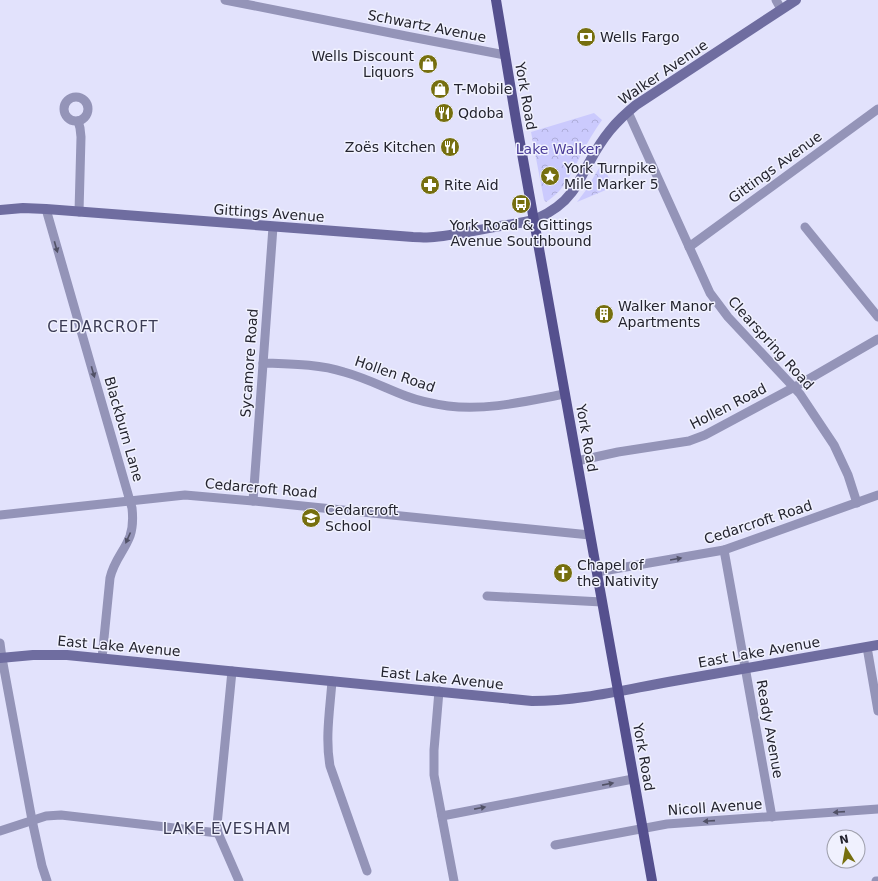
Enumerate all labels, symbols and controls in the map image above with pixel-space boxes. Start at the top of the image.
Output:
street label: Schwartz Avenue [366,7,488,45]
bank icon: Wells Fargo [575,26,597,48]
place label: Wells Fargo [600,29,679,45]
street label: Walker Avenue [615,36,711,108]
place label: Wells Discount Liquors [311,48,415,80]
shop icon: Wells Discount Liquors [417,53,439,75]
street label: York Road [512,60,540,131]
shop icon: T-Mobile [429,78,451,100]
place label: T-Mobile [453,81,512,97]
restaurant icon: Qdoba [433,102,455,124]
place label: Qdoba [458,105,504,121]
street label: Gittings Avenue [725,128,825,206]
restaurant icon: Zoës Kitchen [439,136,461,158]
place label: Zoës Kitchen [345,139,436,155]
park label: Lake Walker [516,141,600,157]
place label: York Turnpike Mile Marker 5 [563,160,659,192]
place icon: York Turnpike Mile Marker 5 [539,165,561,187]
pharmacy icon: Rite Aid [419,174,441,196]
place label: Rite Aid [444,177,499,193]
bus stop icon: York Road & Gittings Avenue Southbound [510,193,532,215]
street label: Gittings Avenue [213,201,325,225]
place label: York Road & Gittings Avenue Southbound [448,217,593,249]
one-way arrow [54,240,60,253]
street label: Clearspring Road [725,293,817,393]
place label: Walker Manor Apartments [618,298,714,330]
building icon: Walker Manor Apartments [593,303,615,325]
street label: Sycamore Road [237,308,261,418]
district label: CEDARCROFT [47,318,159,336]
street label: Hollen Road [353,353,437,395]
one-way arrow [90,366,96,378]
street label: Blackburn Lane [101,375,147,483]
street label: Hollen Road [687,380,769,432]
street label: York Road [573,402,601,473]
street label: Cedarcroft Road [204,475,318,501]
street label: Cedarcroft Road [702,497,814,547]
place label: Cedarcroft School [325,502,399,534]
school or university icon: Cedarcroft School [300,507,322,529]
one-way arrow [125,533,131,544]
one-way arrow [670,555,683,561]
place label: Chapel of the Nativity [577,557,659,589]
church icon: Chapel of the Nativity [552,562,574,584]
street label: East Lake Avenue [57,633,181,659]
street label: East Lake Avenue [697,633,821,671]
street label: East Lake Avenue [380,664,504,692]
street label: Ready Avenue [753,678,787,780]
street label: York Road [630,721,658,792]
one-way arrow [602,781,614,787]
street label: Nicoll Avenue [667,796,763,818]
one-way arrow [474,805,486,811]
one-way arrow [833,809,845,816]
one-way arrow [702,818,715,824]
district label: LAKE EVESHAM [163,820,291,838]
north arrow [826,829,866,869]
text: N [838,832,850,847]

